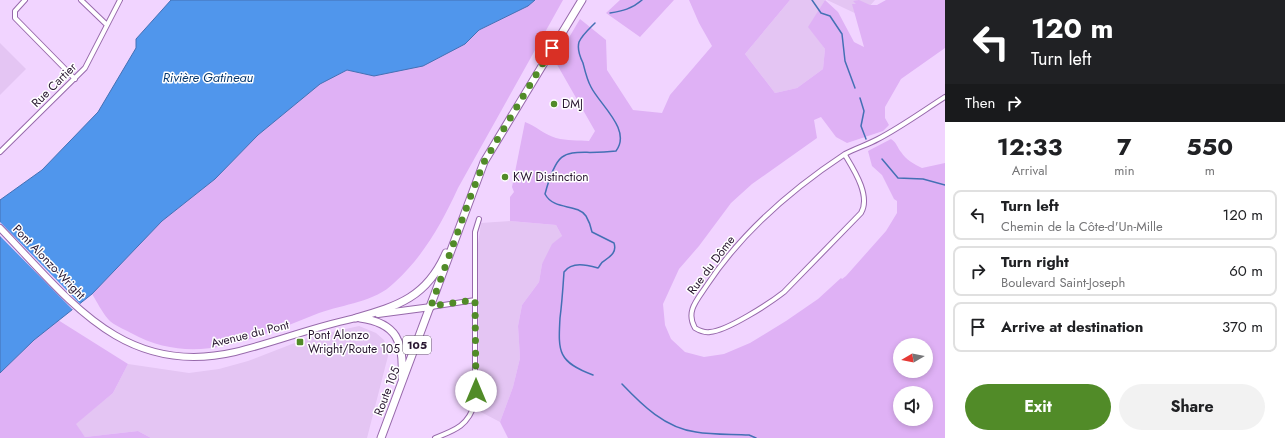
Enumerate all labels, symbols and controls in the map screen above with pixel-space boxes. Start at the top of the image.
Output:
text: 120 m [1031,8,1114,49]
icon: left [965,16,1017,68]
pin [535,31,569,65]
icon: arrive [541,37,563,59]
text: Turn left [1031,46,1091,72]
street label: Rue Cartier [27,58,81,112]
water label: Rivière Gatineau [163,68,254,87]
text: Then [965,92,995,114]
icon: right [1003,92,1025,114]
place label: DMJ [562,95,583,113]
marker: DMJ [549,99,559,109]
text: 12:33 [997,129,1062,164]
text: 7 [1117,129,1132,164]
text: 550 [1186,129,1233,164]
text: Arrival [1012,161,1047,180]
text: min [1114,161,1134,180]
text: m [1205,161,1215,180]
place label: KW Distinction [513,168,589,186]
marker: KW Distinction [500,172,510,182]
text: Turn left [1001,195,1059,217]
icon: left [967,204,989,226]
text: 120 m [1223,204,1263,226]
text: Chemin de la Côte-d'Un-Mille [1001,217,1163,236]
street label: Pont Alonzo-Wright [9,221,90,304]
street label: Rue du Dôme [683,232,739,298]
text: Turn right [1001,251,1069,273]
icon: right [967,260,989,282]
text: 60 m [1229,260,1263,282]
text: Boulevard Saint-Joseph [1001,273,1125,292]
street label: Avenue du Pont [209,316,291,352]
icon: arrive [967,316,989,338]
text: Arrive at destination [1001,316,1143,338]
text: 370 m [1222,316,1263,338]
place label: Pont Alonzo Wright/Route 105 [308,326,400,358]
road number: 105 [403,336,431,354]
marker: Pont Alonzo Wright/Route 105 [295,337,305,347]
north arrow [893,338,933,378]
map controls [893,338,933,426]
street label: Route 105 [369,363,405,418]
position arrow [455,370,497,412]
button: Exit [965,384,1111,430]
button: Share [1119,384,1265,430]
button: sound [893,386,933,426]

